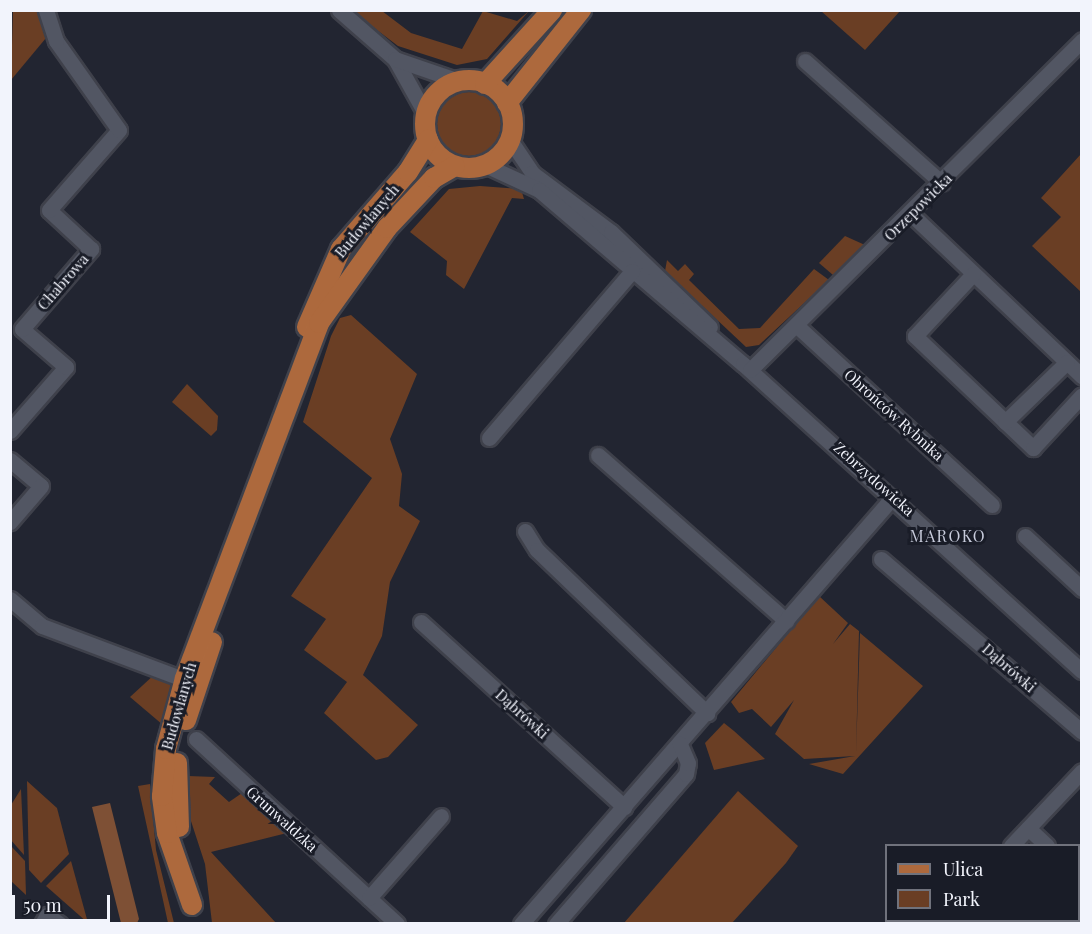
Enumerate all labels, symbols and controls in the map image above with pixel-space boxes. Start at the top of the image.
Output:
street label: Orzepowicka [880,169,956,245]
street label: Budowlanych [331,181,403,261]
street label: Chabrowa [34,250,92,314]
street label: Obrońców Rybnika [840,365,948,465]
street label: Zebrzydowicka [830,438,918,520]
district label: MAROKO [910,526,986,546]
street label: Dąbrówki [979,640,1039,696]
street label: Budowlanych [158,660,200,752]
street label: Dąbrówki [492,686,552,742]
street label: Grunwaldzka [243,782,321,856]
legend [885,844,1080,922]
text: Ulica [943,857,983,881]
scale bar [15,883,112,921]
text: Park [943,887,980,911]
text: 50 m [23,893,62,917]

